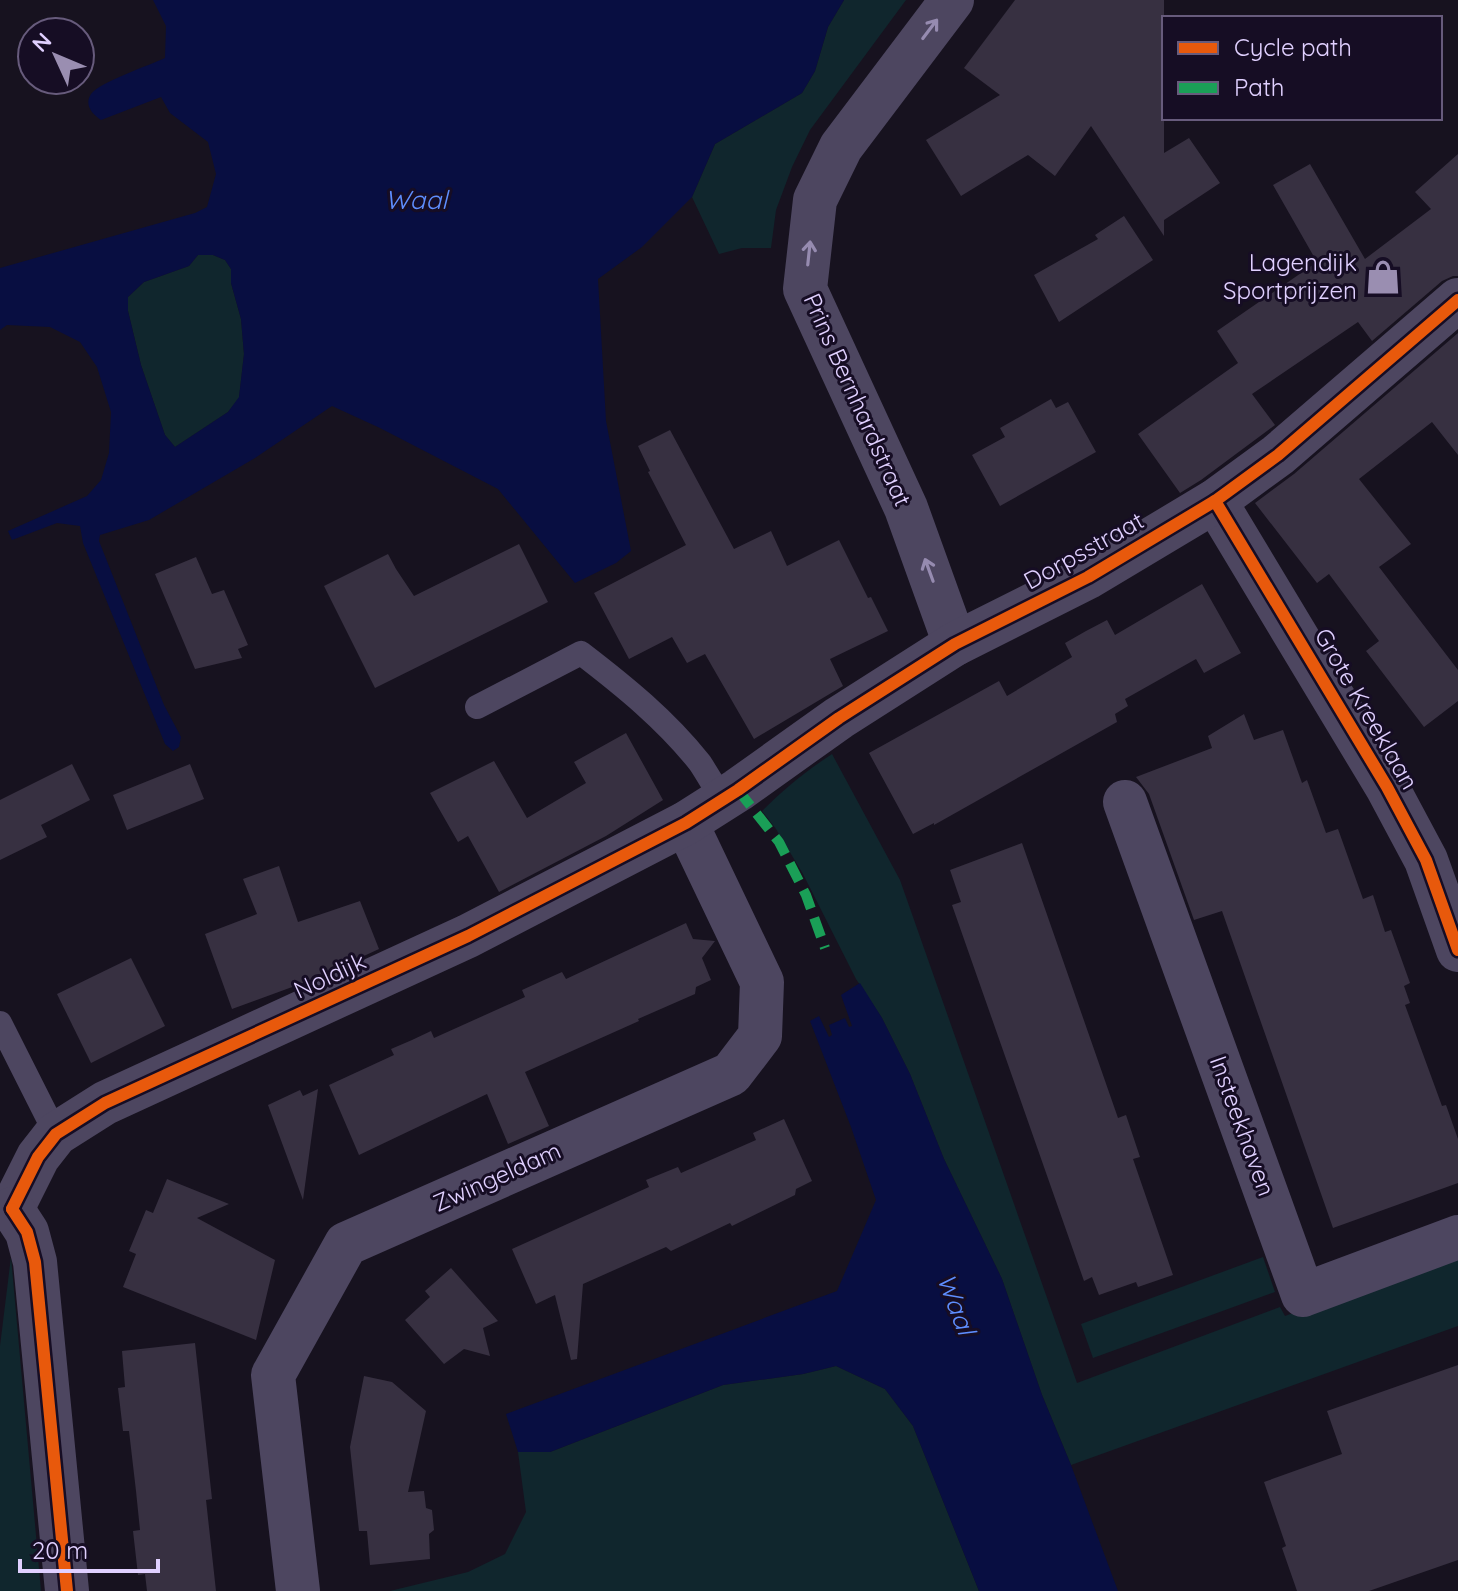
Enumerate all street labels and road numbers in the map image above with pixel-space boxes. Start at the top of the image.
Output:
street label: Prins Bernhardstraat [797,288,918,511]
street label: Dorpsstraat [1018,505,1149,595]
street label: Grote Kreeklaan [1309,622,1425,795]
street label: Noldijk [289,945,370,1005]
street label: Insteekhaven [1204,1052,1282,1200]
street label: Zwingeldam [428,1135,565,1218]

